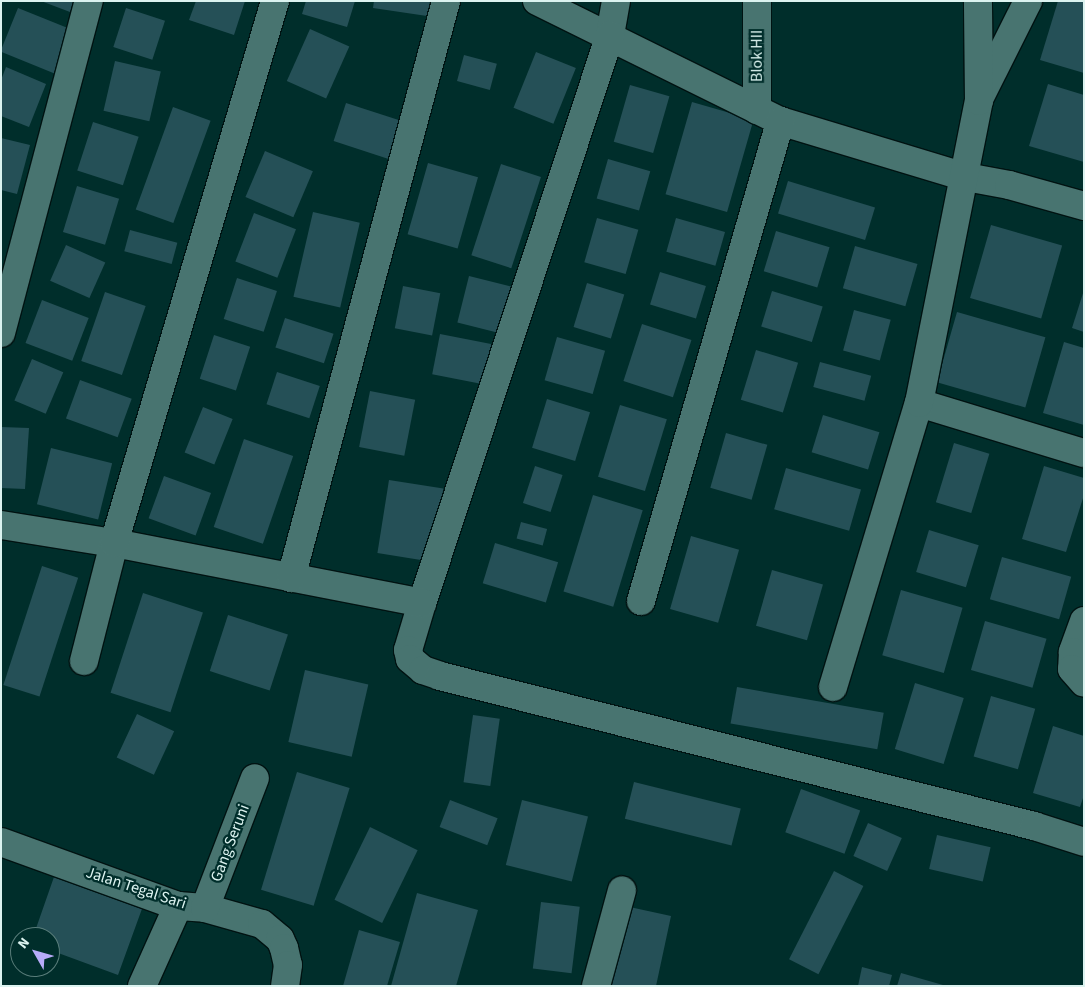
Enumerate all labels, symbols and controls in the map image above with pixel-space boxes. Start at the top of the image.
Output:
street label: Blok HII [747,30,767,82]
street label: Gang Seruni [206,802,254,884]
street label: Jalan Tegal Sari [83,863,189,913]
north arrow [10,927,60,977]
text: N [13,934,35,953]

